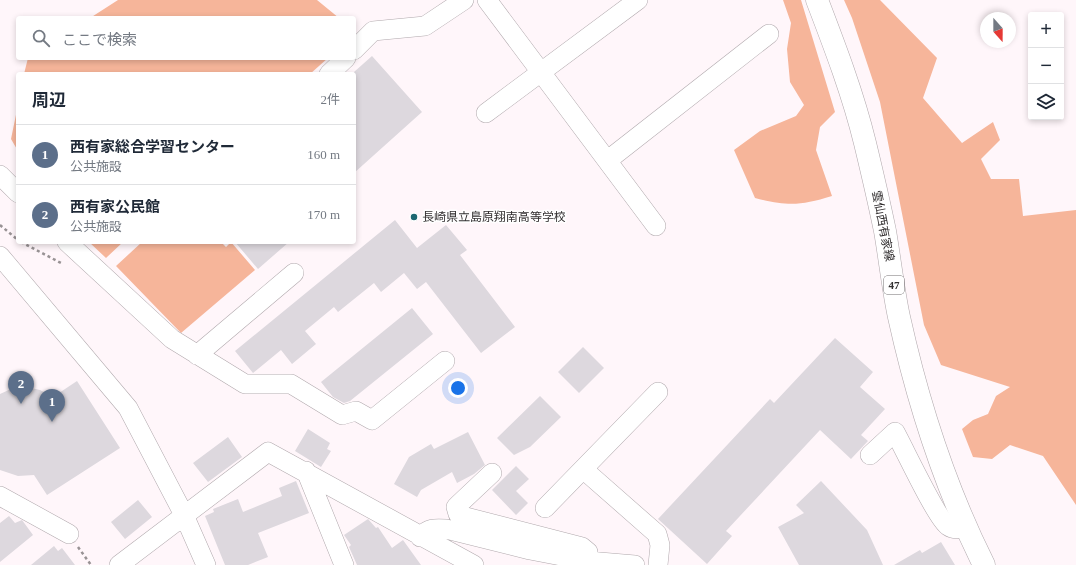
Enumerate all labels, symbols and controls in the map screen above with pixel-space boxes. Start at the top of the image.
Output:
north arrow [980,12,1016,48]
map controls [1028,12,1064,120]
button: + [1028,12,1064,48]
search box [16,16,356,60]
icon: search [30,27,52,49]
text: ここで検索 [62,32,137,48]
button: − [1028,48,1064,84]
button: layers [1028,84,1064,120]
text: 周辺 [32,91,66,110]
text: 2件 [320,92,340,107]
text: 西有家総合学習センター [70,139,235,155]
text: 1 [42,147,48,162]
text: 160 m [307,147,340,162]
text: 公共施設 [70,159,122,174]
street label: 雲仙西有家線 [869,189,897,263]
text: 西有家公民館 [70,199,160,215]
text: 2 [42,207,48,222]
text: 170 m [307,207,340,222]
place label: 長崎県立島原翔南高等学校 [422,210,566,224]
marker: 長崎県立島原翔南高等学校 [409,212,419,222]
text: 公共施設 [70,219,122,234]
road number: 47 [884,276,904,294]
pin: 2 [8,371,34,404]
your location [448,378,468,398]
pin: 1 [39,389,65,422]

